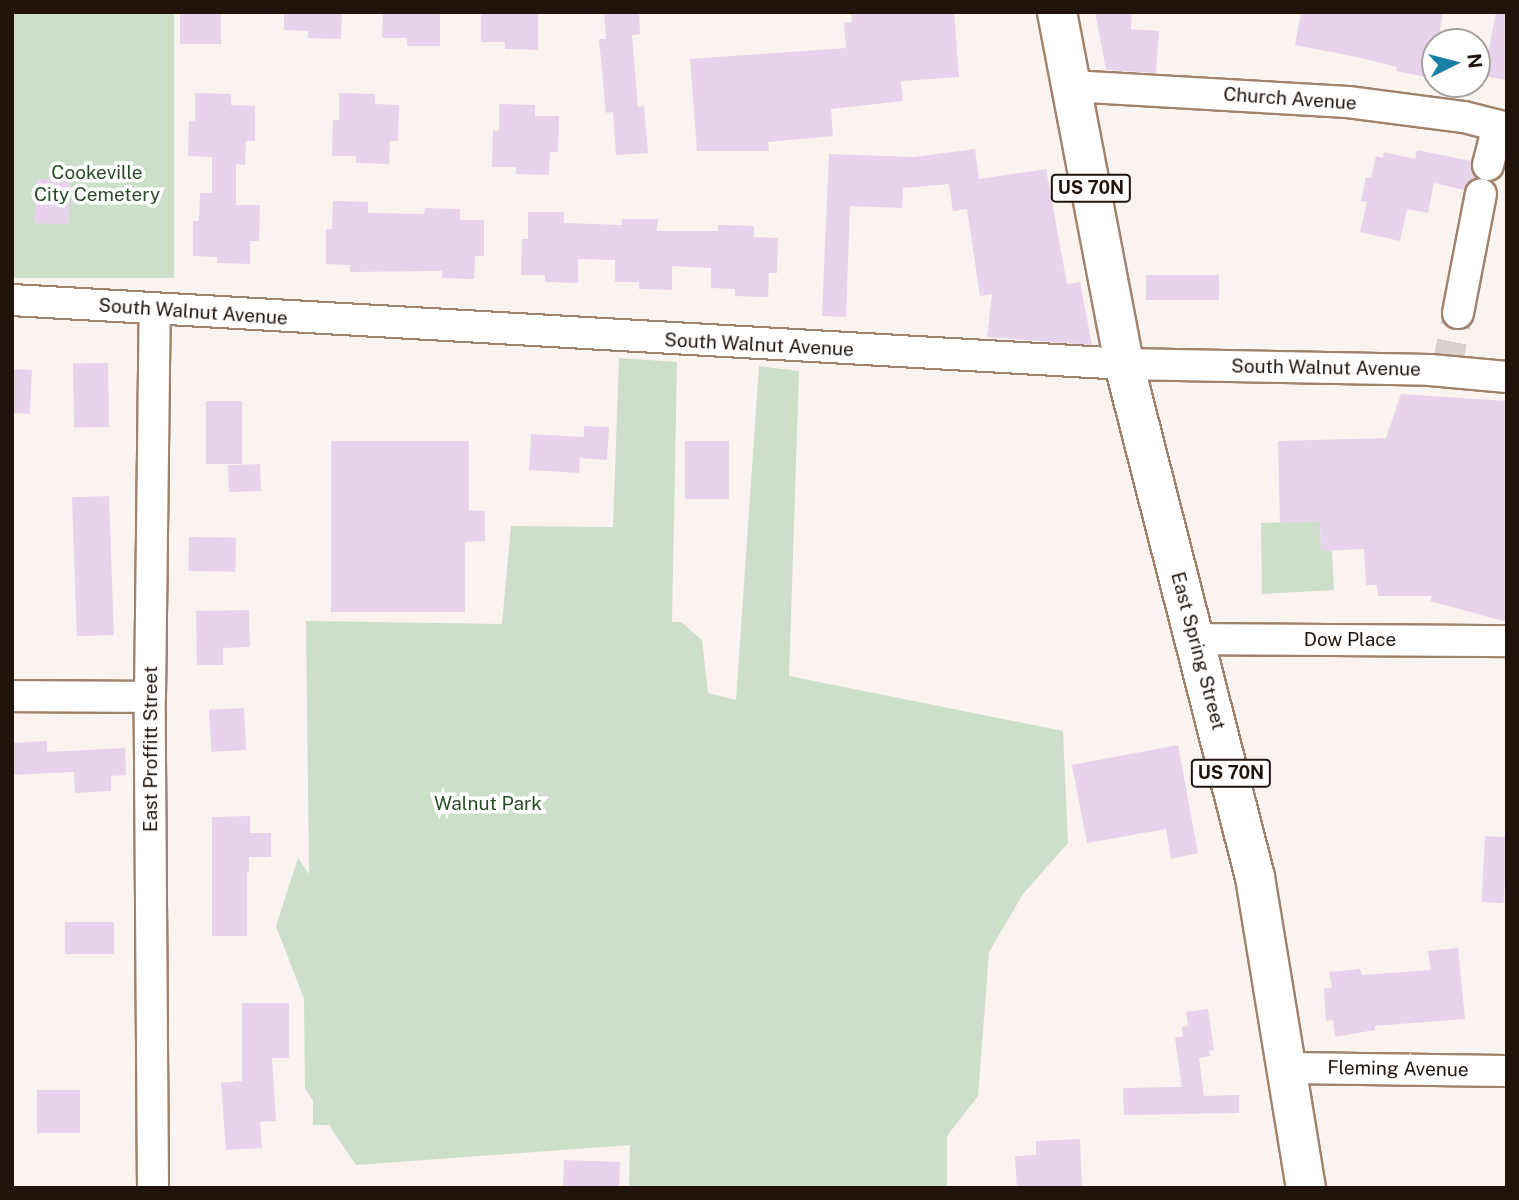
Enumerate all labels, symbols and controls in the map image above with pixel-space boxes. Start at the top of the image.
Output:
north arrow [1421,28,1491,98]
text: N [1463,52,1487,70]
street label: Church Avenue [1223,83,1357,115]
park label: Cookeville City Cemetery [34,162,160,206]
road number: US 70N [1051,174,1131,202]
street label: South Walnut Avenue [97,294,289,330]
street label: South Walnut Avenue [663,329,855,361]
street label: South Walnut Avenue [1231,355,1421,381]
street label: East Spring Street [1166,569,1230,733]
street label: Dow Place [1304,629,1396,651]
street label: East Proffitt Street [140,666,162,832]
road number: US 70N [1191,758,1271,788]
park label: Walnut Park [434,793,542,815]
street label: Fleming Avenue [1327,1056,1469,1082]

